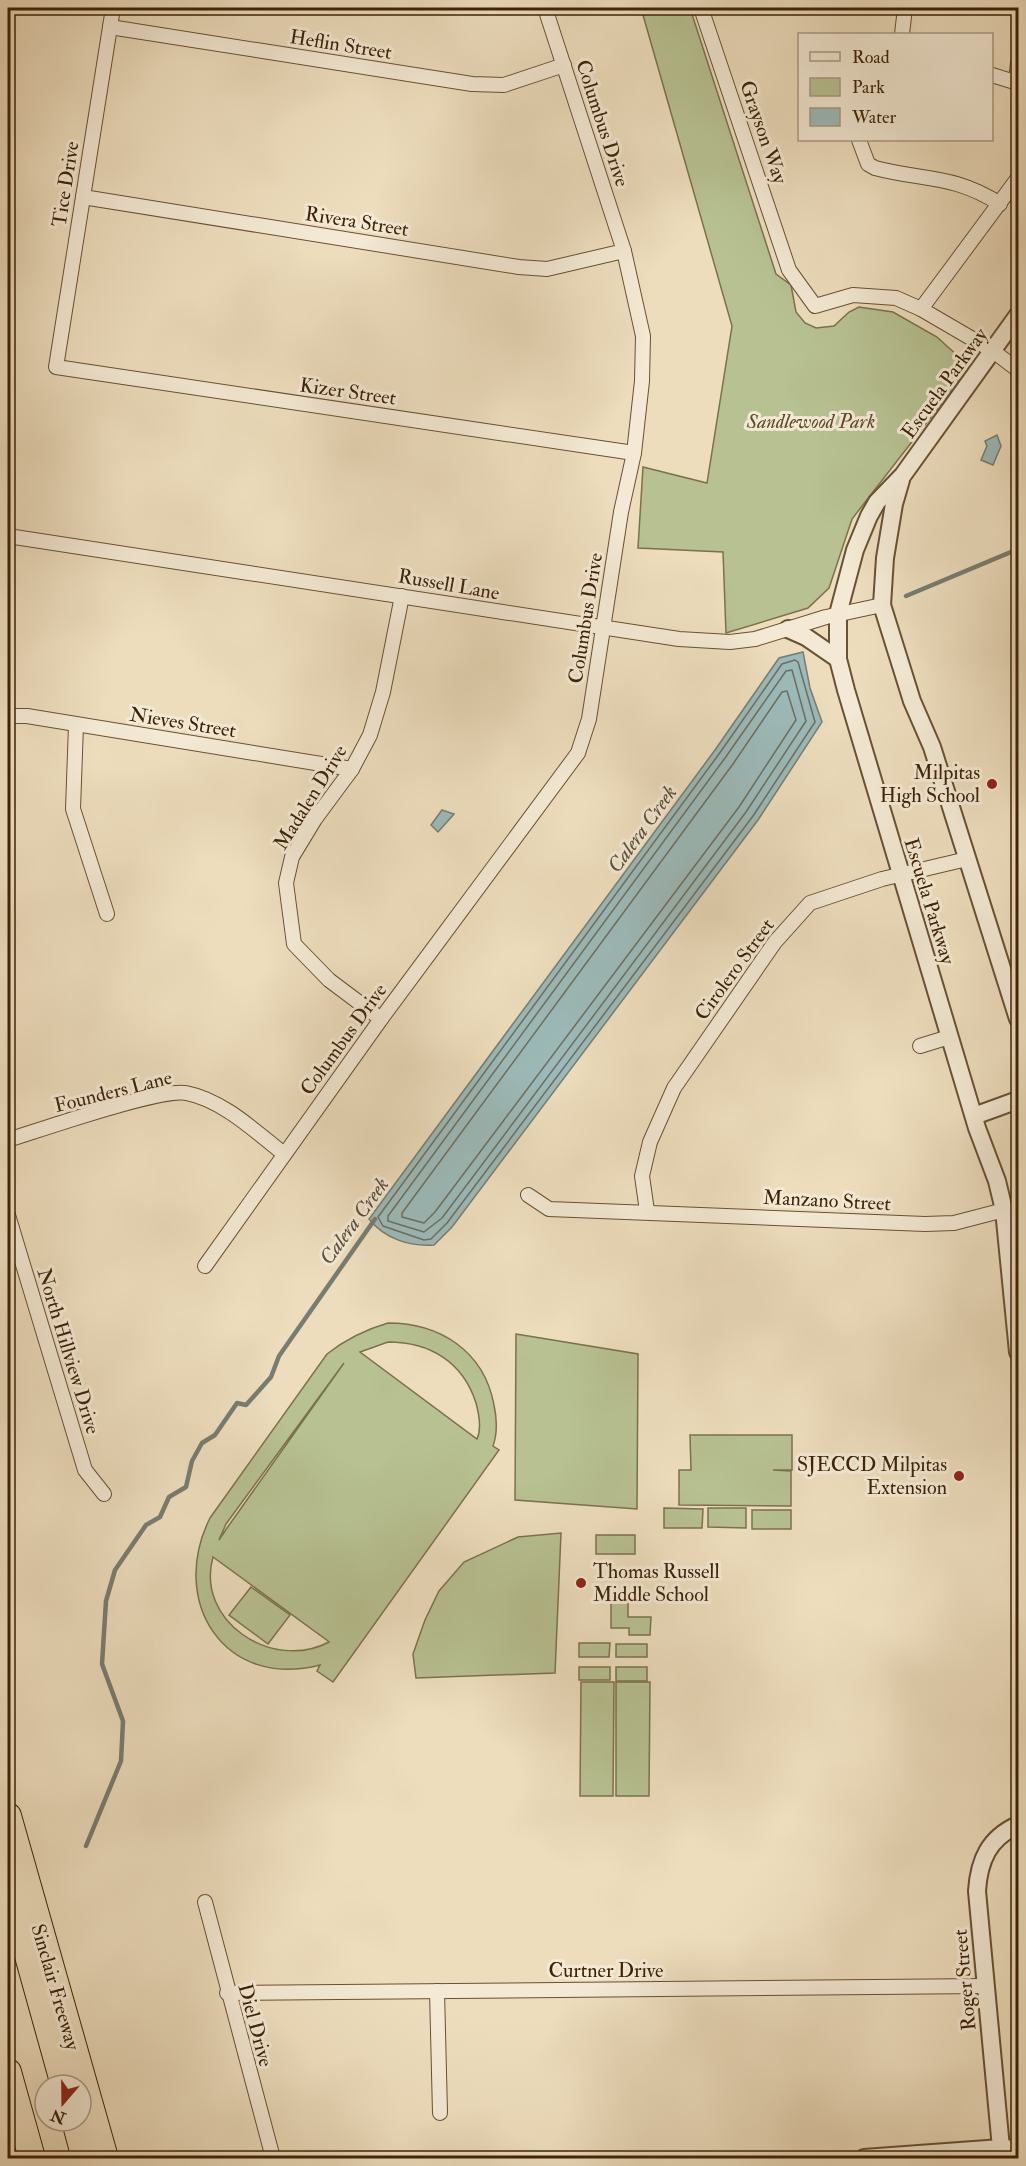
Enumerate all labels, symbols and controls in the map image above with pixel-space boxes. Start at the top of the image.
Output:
street label: Heflin Street [288,24,394,65]
legend [798,33,993,141]
text: Road [852,46,890,69]
street label: Columbus Drive [570,57,635,190]
text: Park [852,76,885,99]
street label: Grayson Way [734,77,793,188]
text: Water [851,106,896,129]
street label: Tice Drive [46,140,85,229]
street label: Rivera Street [303,201,411,242]
street label: Escuela Parkway [896,322,994,444]
street label: Kizer Street [298,372,398,411]
park label: Sandlewood Park [746,409,875,434]
street label: Columbus Drive [563,551,608,685]
street label: Russell Lane [396,563,502,606]
street label: Nieves Street [128,702,238,743]
street label: Madalen Drive [268,740,353,854]
place label: Milpitas High School [880,760,980,808]
marker: Milpitas High School [985,777,999,791]
water label: Calera Creek [602,780,683,878]
street label: Escuela Parkway [898,835,961,969]
street label: Cirolero Street [689,913,780,1025]
street label: Columbus Drive [295,979,392,1100]
street label: Founders Lane [52,1065,175,1118]
water label: Calera Creek [314,1172,395,1270]
street label: Manzano Street [762,1185,892,1216]
street label: North Hillview Drive [31,1265,106,1437]
place label: SJECCD Milpitas Extension [797,1452,947,1500]
marker: SJECCD Milpitas Extension [952,1469,966,1483]
place label: Thomas Russell Middle School [593,1559,720,1607]
marker: Thomas Russell Middle School [574,1576,588,1590]
street label: Sinclair Freeway [26,1921,86,2054]
street label: Roger Street [948,1928,981,2032]
street label: Curtner Drive [549,1958,663,1983]
street label: Diel Drive [232,1981,279,2069]
north arrow [33,2073,93,2133]
text: N [47,2104,69,2128]

